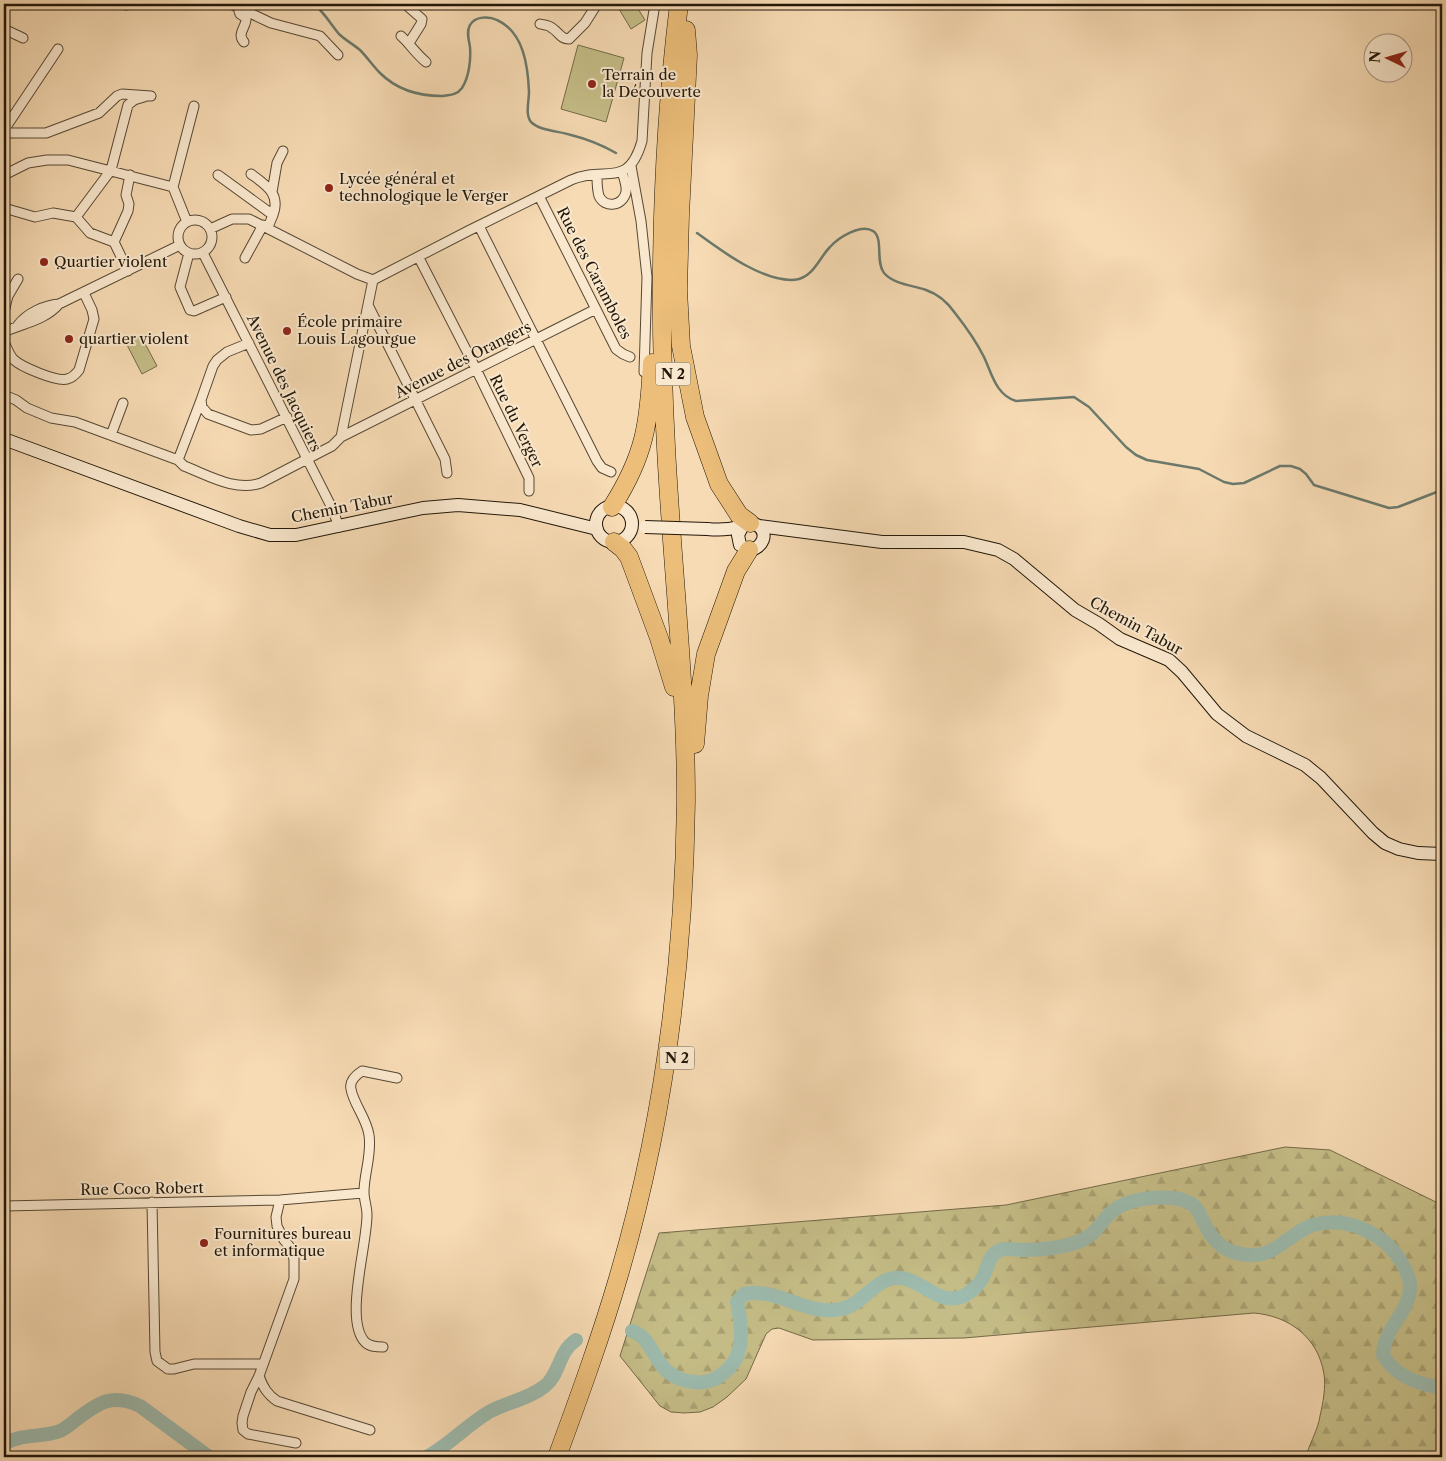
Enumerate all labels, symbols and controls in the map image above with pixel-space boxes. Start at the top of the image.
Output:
north arrow [1364,32,1414,82]
text: N [1366,50,1385,64]
place label: Terrain de la Découverte [602,65,701,101]
marker: Terrain de la Découverte [586,78,598,90]
place label: Lycée général et technologique le Verger [339,169,509,205]
marker: Lycée général et technologique le Verger [323,182,335,194]
street label: Rue des Caramboles [553,203,636,342]
place label: Quartier violent [54,252,168,271]
marker: Quartier violent [38,256,50,268]
street label: Avenue des Jacquiers [243,310,326,455]
place label: École primaire Louis Lagourgue [297,312,416,348]
street label: Avenue des Orangers [391,317,534,403]
marker: École primaire Louis Lagourgue [281,325,293,337]
place label: quartier violent [79,329,189,348]
marker: quartier violent [63,333,75,345]
road number: N 2 [656,362,690,386]
street label: Rue du Verger [486,371,547,471]
street label: Chemin Tabur [289,488,395,527]
street label: Chemin Tabur [1086,592,1187,659]
road number: N 2 [660,1046,694,1070]
street label: Rue Coco Robert [80,1178,205,1199]
place label: Fournitures bureau et informatique [214,1224,351,1260]
marker: Fournitures bureau et informatique [198,1237,210,1249]

